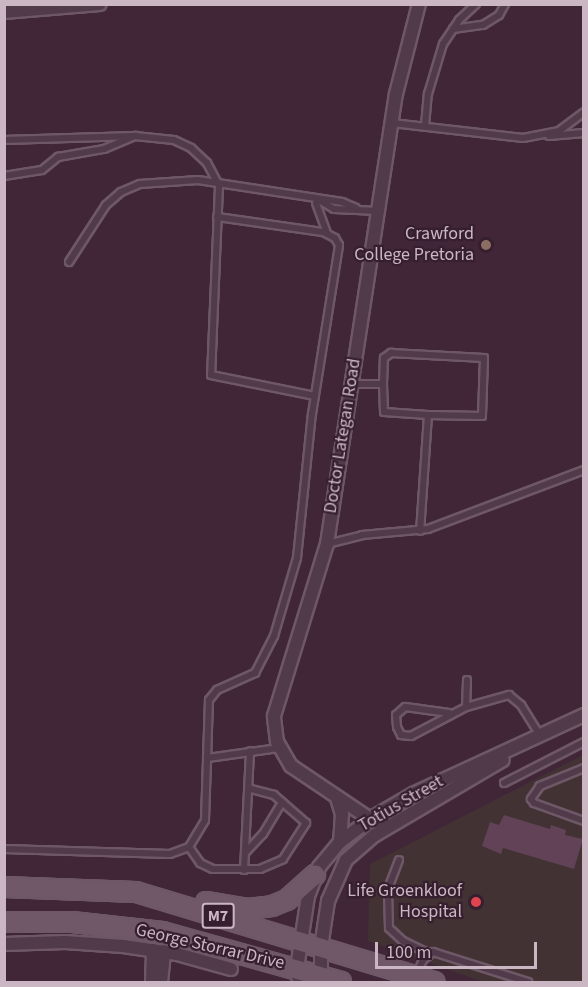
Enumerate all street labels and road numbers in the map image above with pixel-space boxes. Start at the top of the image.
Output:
street label: Doctor Lategan Road [320,357,366,515]
street label: Totius Street [355,771,447,837]
road number: M7 [202,903,234,929]
street label: George Storrar Drive [134,919,286,975]

